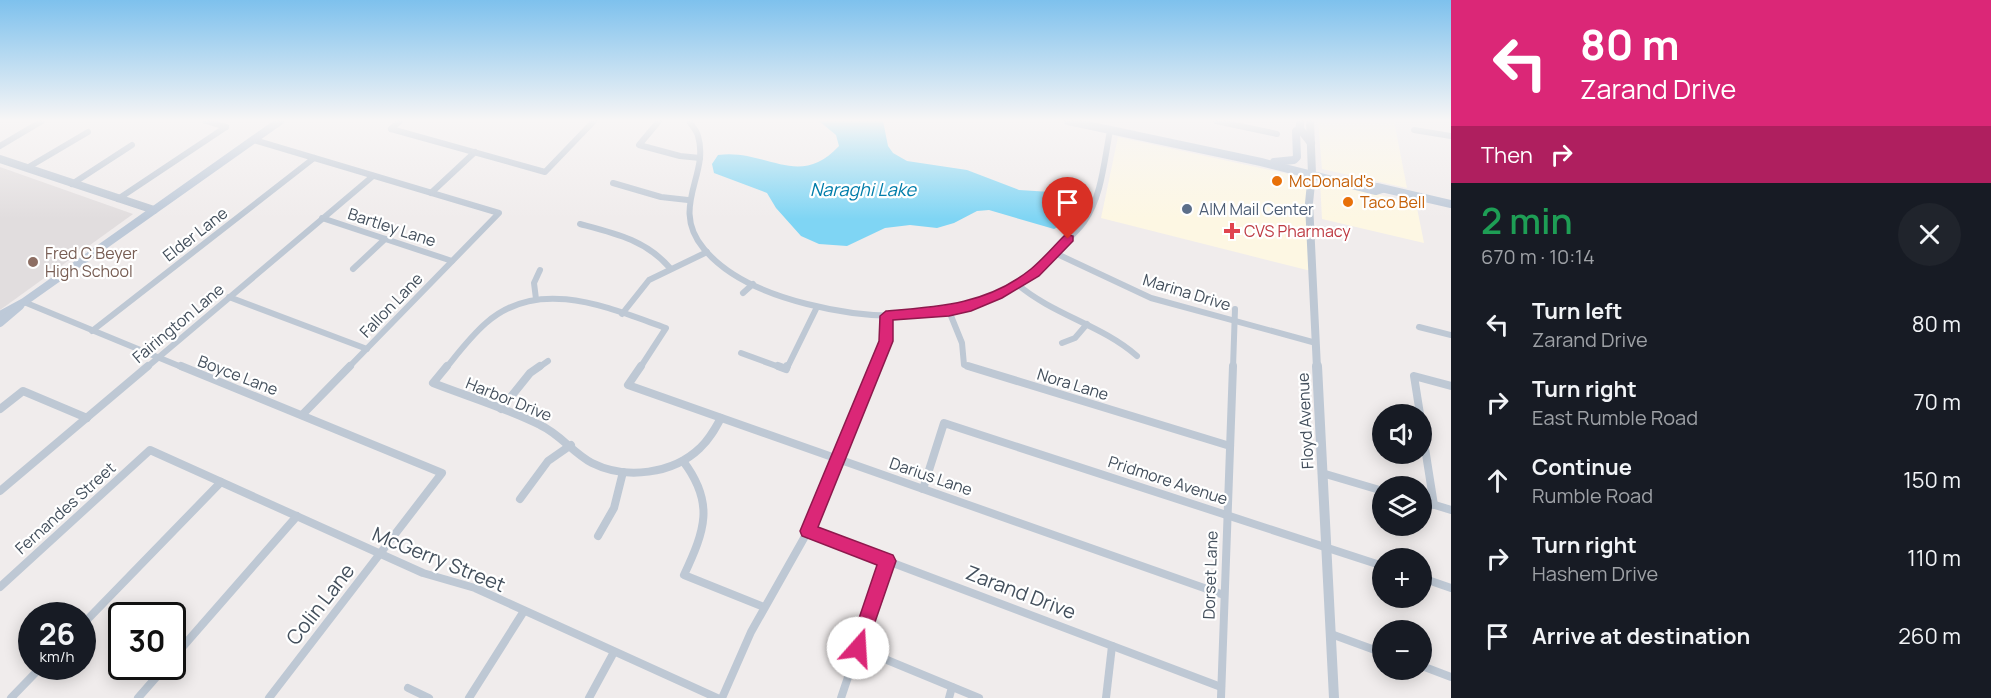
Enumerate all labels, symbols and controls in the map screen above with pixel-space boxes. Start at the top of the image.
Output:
text: 80 m [1580,15,1680,73]
icon: left [1481,24,1559,102]
text: Zarand Drive [1580,70,1736,107]
icon: right [1545,138,1578,171]
text: Then [1481,140,1533,170]
place label: McDonald's [1289,170,1374,192]
marker: McDonald's [1270,174,1284,188]
water label: Naraghi Lake [810,177,918,201]
pin [1042,177,1093,239]
icon: arrive [1051,186,1084,219]
place label: Taco Bell [1360,191,1425,213]
marker: Taco Bell [1341,195,1355,209]
text: 2 min [1481,196,1573,245]
place label: AIM Mail Center [1199,198,1314,220]
street label: Elder Lane [158,202,232,266]
street label: Bartley Lane [345,202,439,252]
marker: AIM Mail Center [1180,202,1194,216]
button: close [1898,203,1961,266]
place label: CVS Pharmacy [1244,220,1351,242]
marker: CVS Pharmacy [1225,224,1239,238]
place label: Fred C Beyer High School [45,242,138,282]
text: 670 m · 10:14 [1481,243,1595,270]
marker: Fred C Beyer High School [26,255,40,269]
street label: Fallon Lane [355,268,427,342]
street label: Marina Drive [1140,268,1234,316]
street label: Fairington Lane [128,278,228,368]
text: Turn left [1532,296,1622,326]
icon: left [1481,308,1514,341]
text: 80 m [1912,309,1961,339]
text: Zarand Drive [1532,326,1648,353]
street label: Boyce Lane [195,350,281,400]
street label: Nora Lane [1034,363,1112,405]
street label: Harbor Drive [463,372,555,426]
street label: Floyd Avenue [1291,372,1319,470]
text: Turn right [1532,374,1637,404]
icon: right [1481,386,1514,419]
text: 70 m [1913,387,1961,417]
map controls [1372,404,1432,680]
button: sound [1372,404,1432,464]
text: East Rumble Road [1532,404,1698,431]
street label: Pridmore Avenue [1105,450,1231,510]
street label: Darius Lane [887,452,975,500]
text: Continue [1532,452,1632,482]
street label: Fernandes Street [10,457,120,559]
icon: ahead [1481,464,1514,497]
text: 150 m [1903,465,1961,495]
button: layers [1372,476,1432,536]
text: Rumble Road [1532,482,1653,509]
street label: McGerry Street [368,520,510,598]
street label: Dorset Lane [1197,530,1223,620]
text: Turn right [1532,530,1637,560]
icon: right [1481,542,1514,575]
text: 110 m [1907,543,1961,573]
button: + [1372,548,1432,608]
street label: Colin Lane [280,558,360,650]
street label: Zarand Drive [962,559,1080,625]
text: Hashem Drive [1532,560,1658,587]
speed limit sign: 30 [108,602,186,680]
text: 26 [39,613,75,654]
position arrow [826,616,890,680]
button: − [1372,620,1432,680]
icon: arrive [1481,620,1514,653]
text: Arrive at destination [1532,621,1750,651]
text: 260 m [1898,621,1961,651]
text: km/h [40,646,74,667]

